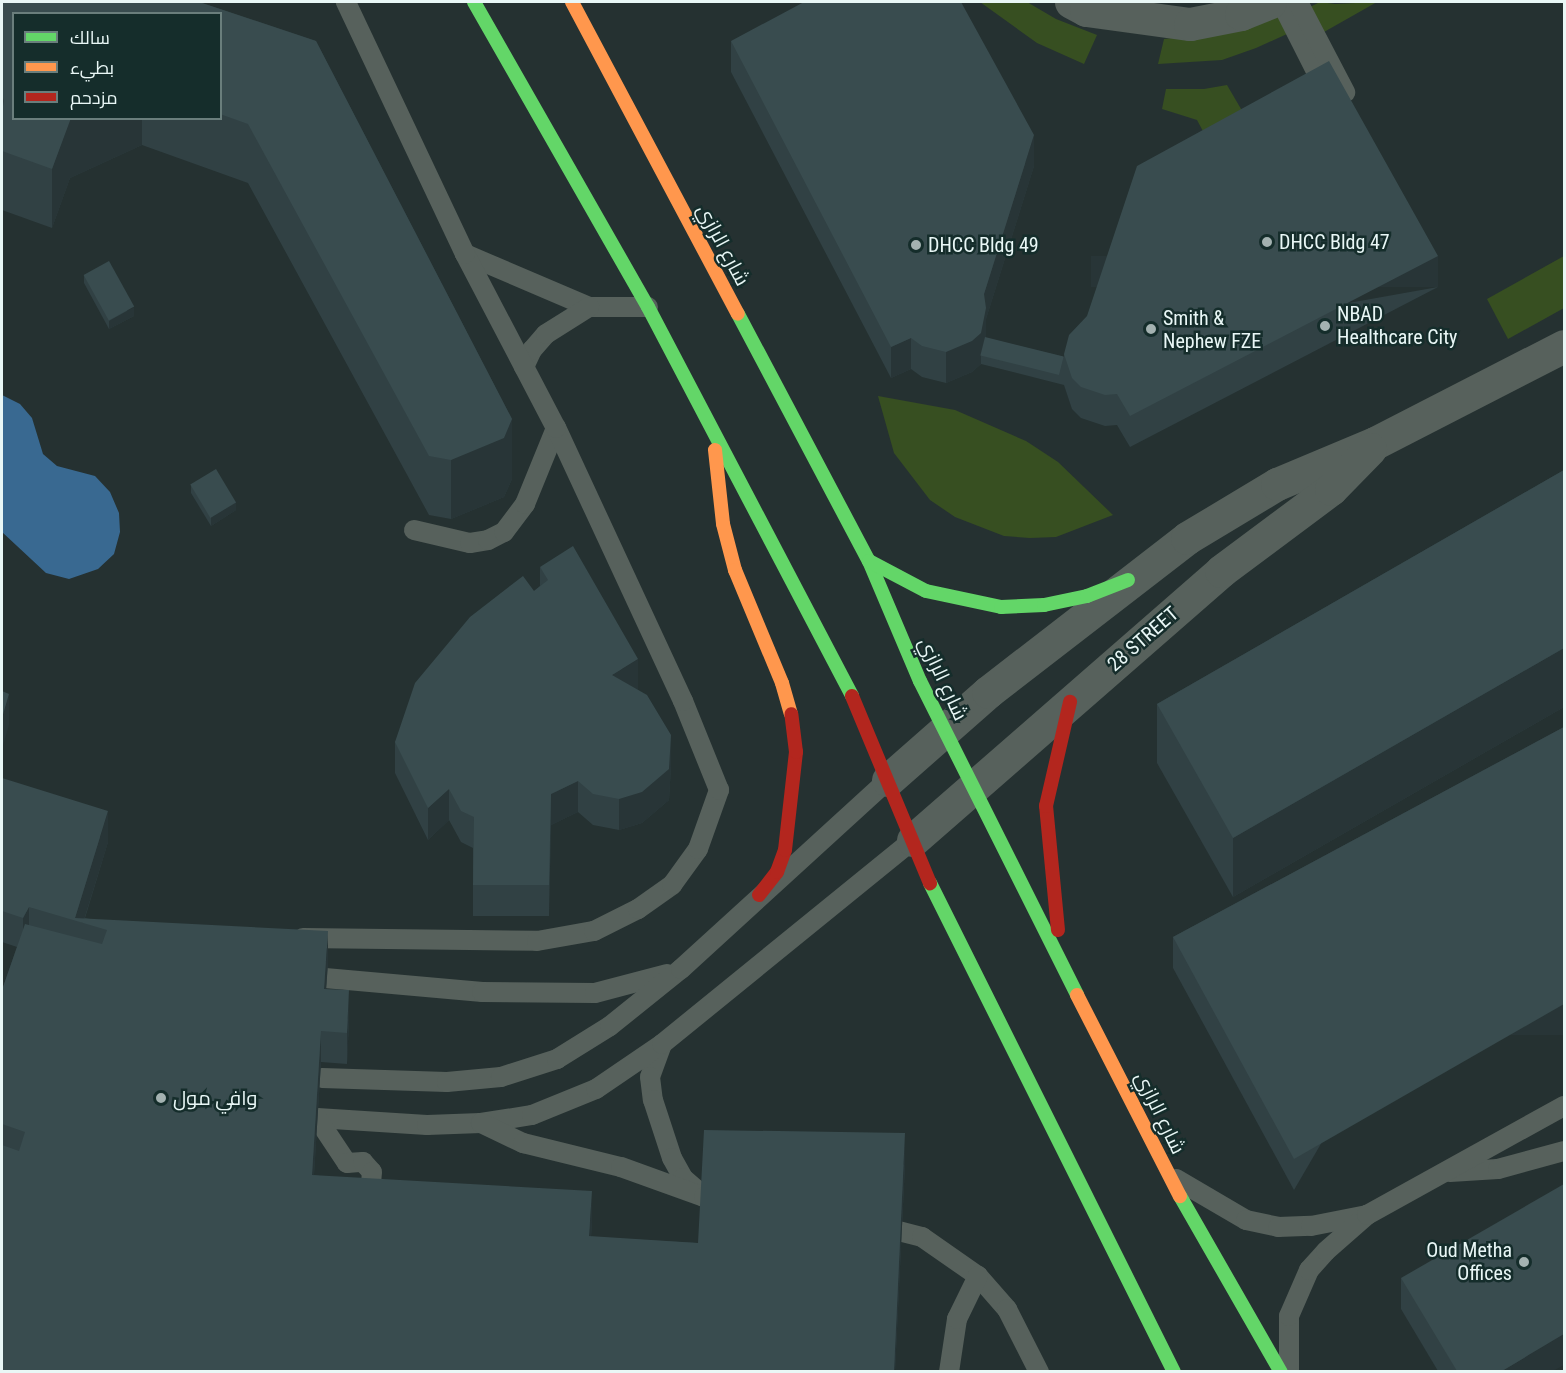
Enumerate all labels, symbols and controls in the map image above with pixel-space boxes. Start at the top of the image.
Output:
legend [12,12,222,120]
text: سالك [70,27,110,48]
text: بطيء [70,57,114,78]
text: مزدحم [70,87,118,108]
street label: شارع الرازي [692,200,754,290]
place label: DHCC Bldg 47 [1279,230,1390,254]
place label: DHCC Bldg 49 [928,233,1039,257]
marker: DHCC Bldg 47 [1260,235,1274,249]
marker: DHCC Bldg 49 [909,238,923,252]
place label: NBAD Healthcare City [1337,302,1457,349]
place label: Smith & Nephew FZE [1163,306,1261,353]
marker: NBAD Healthcare City [1318,319,1332,333]
marker: Smith & Nephew FZE [1144,322,1158,336]
street label: 28 STREET [1103,602,1183,676]
street label: شارع الرازي [913,634,973,724]
street label: شارع الرازي [1130,1068,1190,1158]
place label: وافي مول [173,1086,257,1110]
marker: وافي مول [154,1091,168,1105]
place label: Oud Metha Offices [1426,1238,1512,1285]
marker: Oud Metha Offices [1517,1255,1531,1269]

